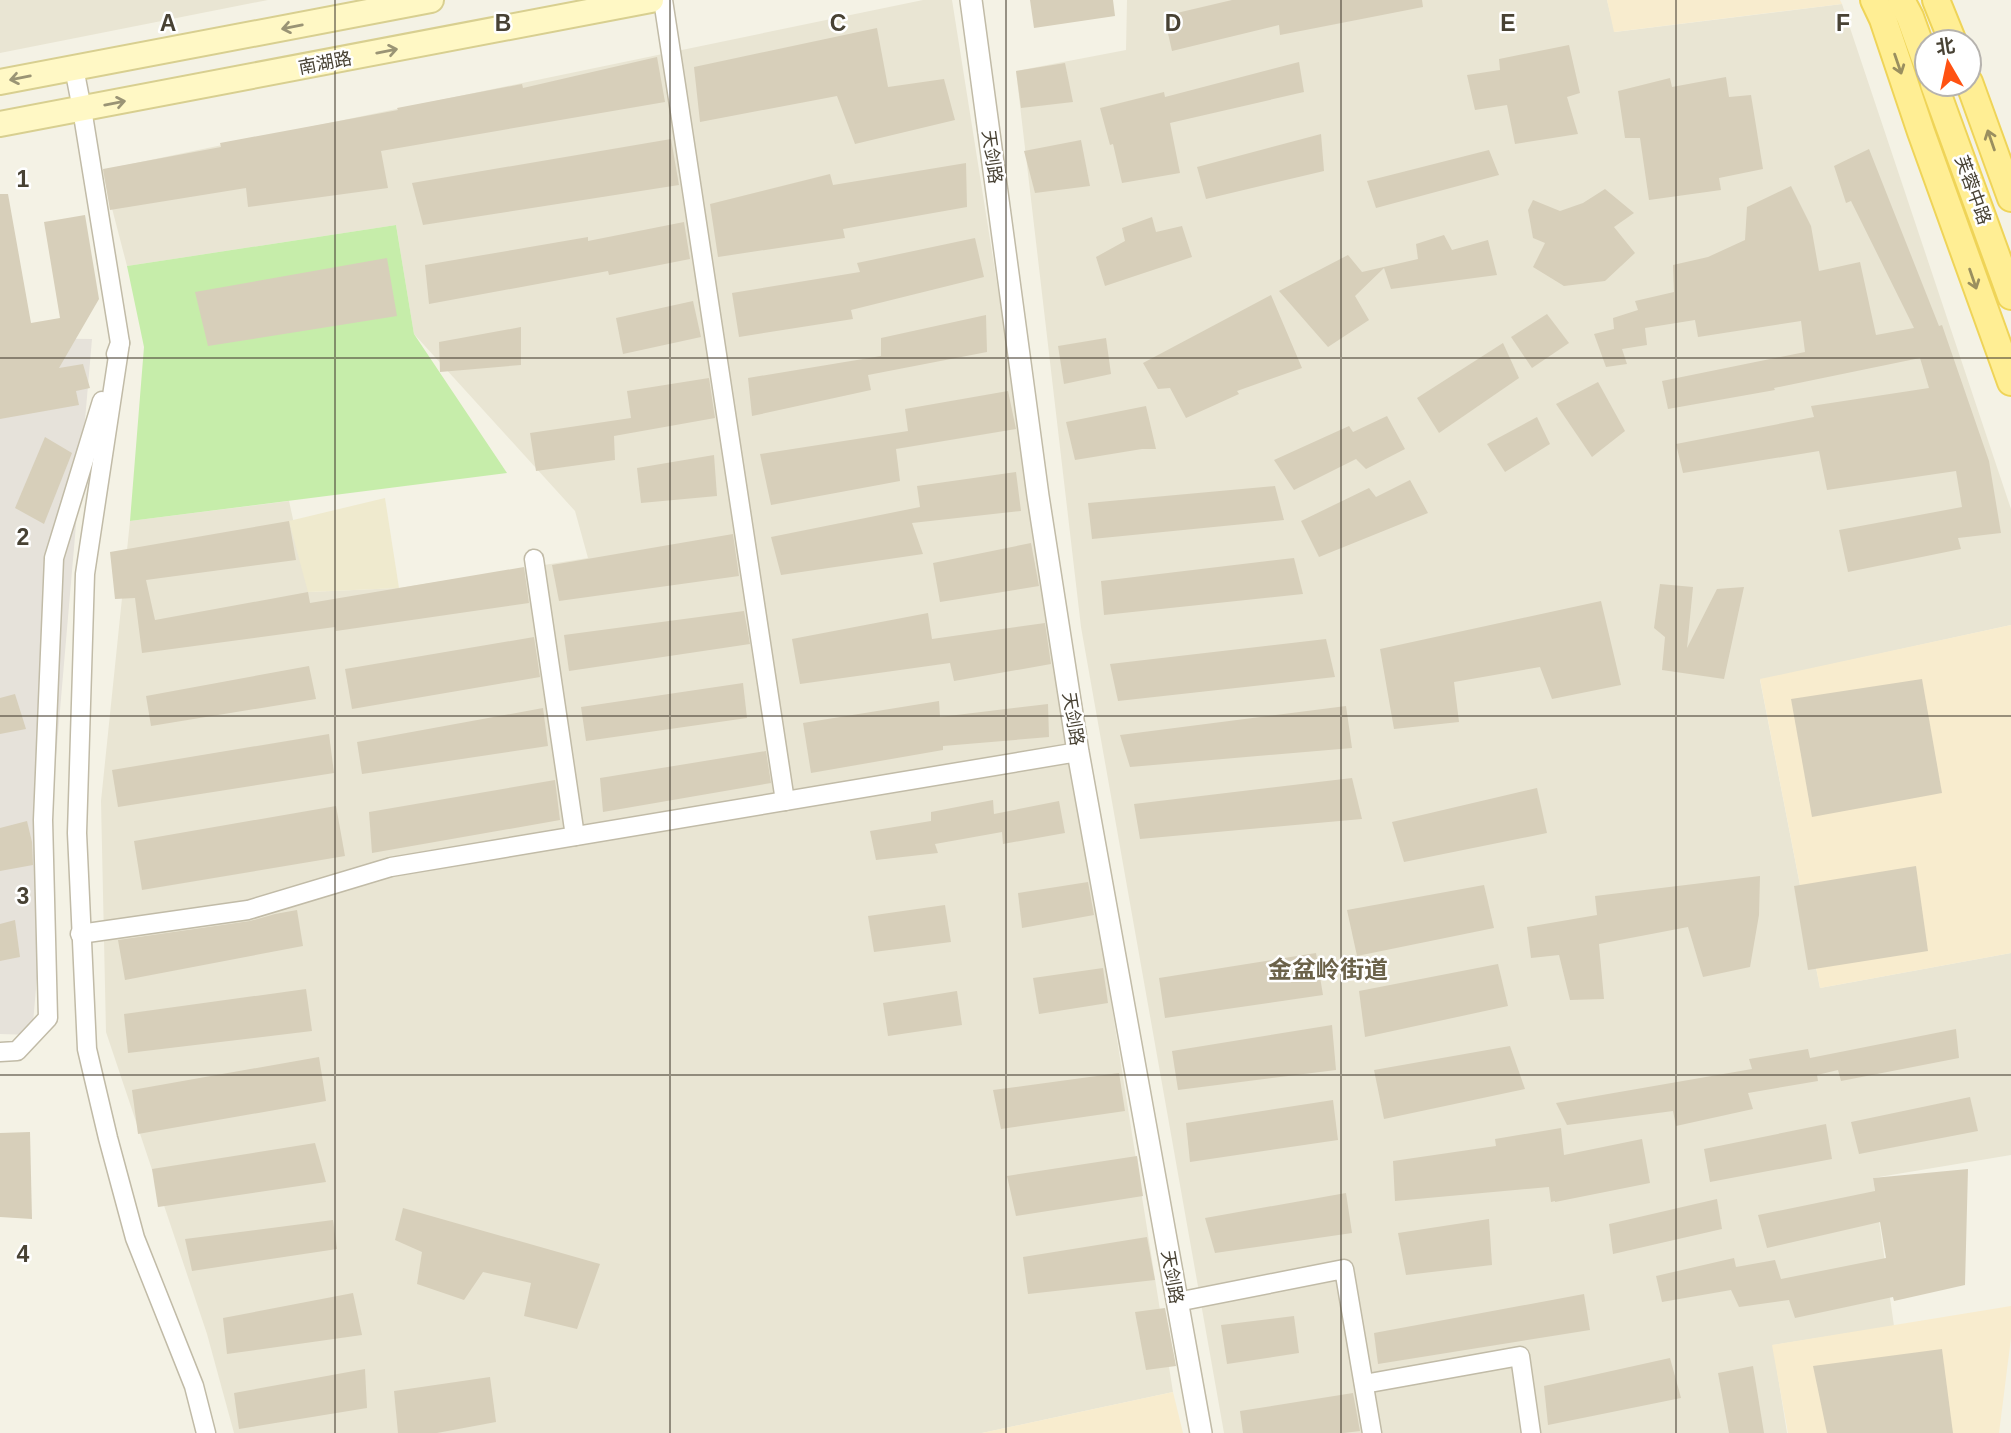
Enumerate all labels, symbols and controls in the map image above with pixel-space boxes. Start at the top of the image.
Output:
text: A [160,10,176,36]
text: B [495,10,511,36]
text: C [830,10,846,36]
text: D [1165,10,1181,36]
text: E [1500,10,1516,36]
text: F [1836,10,1850,36]
one-way arrow [281,20,304,34]
north arrow [1913,28,1983,98]
text: 北 [1934,35,1956,59]
one-way arrow [375,43,398,57]
street label: 南湖路 [297,48,353,78]
one-way arrow [1893,52,1905,74]
one-way arrow [9,72,32,86]
one-way arrow [103,96,126,109]
street label: 天剑路 [978,129,1006,185]
one-way arrow [1984,130,1996,152]
street label: 芙蓉中路 [1951,153,1995,227]
text: 1 [17,166,30,192]
one-way arrow [1968,267,1980,289]
text: 2 [17,524,29,550]
street label: 天剑路 [1059,691,1087,747]
text: 3 [17,883,29,909]
district label: 金盆岭街道 [1268,956,1388,983]
text: 4 [17,1241,30,1267]
street label: 天剑路 [1157,1249,1187,1305]

